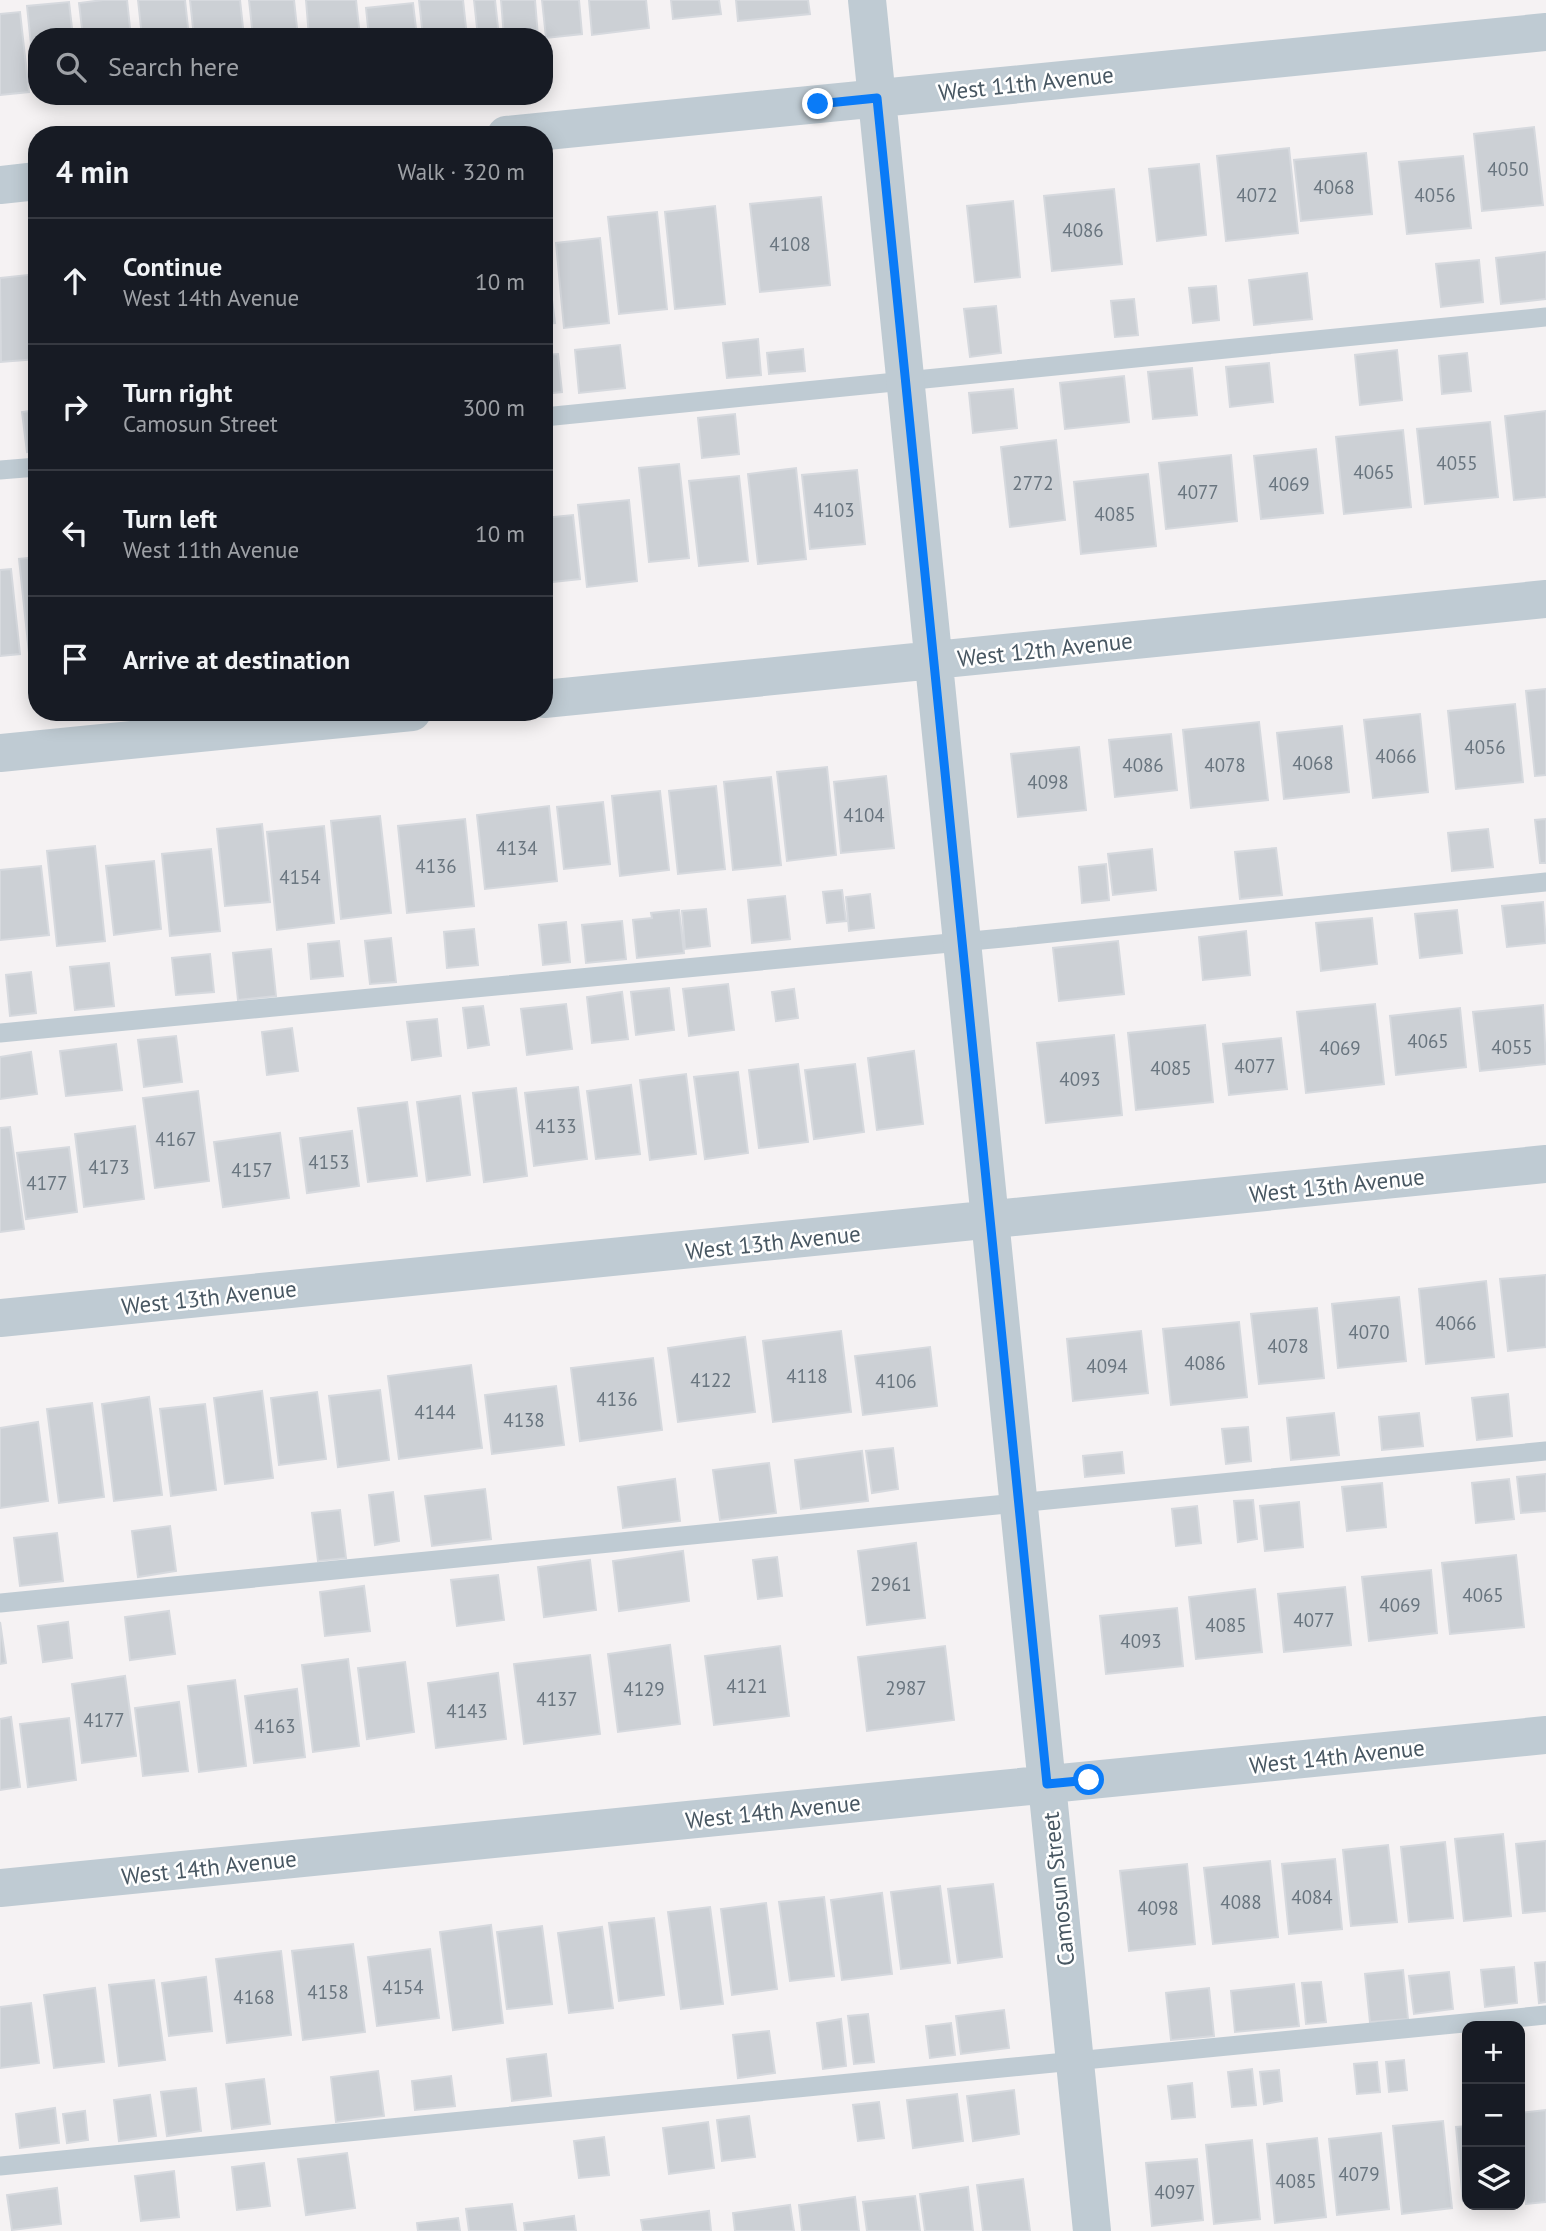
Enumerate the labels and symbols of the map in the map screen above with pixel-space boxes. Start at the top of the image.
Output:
street label: West 11th Avenue [937,59,1115,107]
route end [802,88,833,119]
house number: 4050 [1487,157,1529,181]
house number: 4068 [1313,175,1355,199]
house number: 4072 [1236,183,1278,207]
house number: 4056 [1414,183,1456,207]
house number: 4086 [1062,218,1104,242]
house number: 4108 [769,232,811,256]
house number: 4055 [1436,451,1478,475]
house number: 4065 [1353,460,1395,484]
house number: 2772 [1012,471,1054,495]
house number: 4069 [1268,472,1310,496]
house number: 4077 [1177,480,1219,504]
house number: 4103 [813,498,855,522]
house number: 4085 [1094,502,1136,526]
street label: West 12th Avenue [956,625,1134,673]
house number: 4056 [1464,735,1506,759]
house number: 4066 [1375,744,1417,768]
house number: 4068 [1292,751,1334,775]
house number: 4086 [1122,753,1164,777]
house number: 4078 [1204,753,1246,777]
house number: 4098 [1027,770,1069,794]
house number: 4104 [843,803,885,827]
house number: 4134 [496,836,538,860]
house number: 4136 [415,854,457,878]
house number: 4154 [279,865,321,889]
house number: 4065 [1407,1029,1449,1053]
house number: 4055 [1491,1035,1533,1059]
house number: 4069 [1319,1036,1361,1060]
house number: 4077 [1234,1054,1276,1078]
house number: 4085 [1150,1056,1192,1080]
house number: 4093 [1059,1067,1101,1091]
house number: 4133 [535,1114,577,1138]
house number: 4167 [155,1127,197,1151]
house number: 4153 [308,1150,350,1174]
house number: 4173 [88,1155,130,1179]
house number: 4157 [231,1158,273,1182]
street label: West 13th Avenue [1248,1161,1426,1209]
house number: 4177 [26,1171,68,1195]
street label: West 13th Avenue [684,1218,862,1266]
street label: West 13th Avenue [120,1273,298,1321]
house number: 4066 [1435,1311,1477,1335]
house number: 4070 [1348,1320,1390,1344]
house number: 4078 [1267,1334,1309,1358]
house number: 4086 [1184,1351,1226,1375]
house number: 4094 [1086,1354,1128,1378]
house number: 4118 [786,1364,828,1388]
house number: 4122 [690,1368,732,1392]
house number: 4106 [875,1369,917,1393]
house number: 4136 [596,1387,638,1411]
house number: 4144 [414,1400,456,1424]
house number: 4138 [503,1408,545,1432]
house number: 2961 [870,1572,912,1596]
house number: 4065 [1462,1583,1504,1607]
house number: 4069 [1379,1593,1421,1617]
house number: 4077 [1293,1608,1335,1632]
house number: 4085 [1205,1613,1247,1637]
house number: 4093 [1120,1629,1162,1653]
house number: 4121 [726,1674,768,1698]
house number: 2987 [885,1676,927,1700]
house number: 4129 [623,1677,665,1701]
house number: 4137 [536,1687,578,1711]
house number: 4143 [446,1699,488,1723]
house number: 4177 [83,1708,125,1732]
house number: 4163 [254,1714,296,1738]
street label: West 14th Avenue [1248,1732,1426,1780]
route start [1073,1764,1104,1795]
street label: West 14th Avenue [684,1787,862,1835]
street label: Camosun Street [1035,1810,1081,1967]
street label: West 14th Avenue [120,1843,298,1891]
house number: 4084 [1291,1885,1333,1909]
house number: 4088 [1220,1890,1262,1914]
house number: 4098 [1137,1896,1179,1920]
house number: 4154 [382,1975,424,1999]
house number: 4158 [307,1980,349,2004]
house number: 4168 [233,1985,275,2009]
house number: 4079 [1338,2162,1380,2186]
house number: 4085 [1275,2169,1317,2193]
house number: 4097 [1154,2180,1196,2204]

